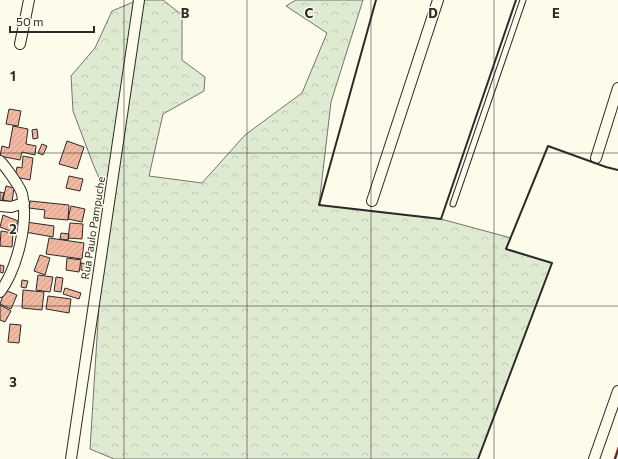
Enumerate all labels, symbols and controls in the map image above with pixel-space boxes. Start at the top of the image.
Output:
text: B [181,5,190,21]
text: C [305,5,314,21]
text: D [428,5,438,21]
text: E [552,5,560,21]
scale bar [10,8,94,34]
text: 50 m [16,14,44,28]
text: 1 [10,68,16,84]
street label: Rua Paulo Pampuche [78,175,107,280]
text: 2 [9,221,17,237]
text: 3 [9,374,17,390]

